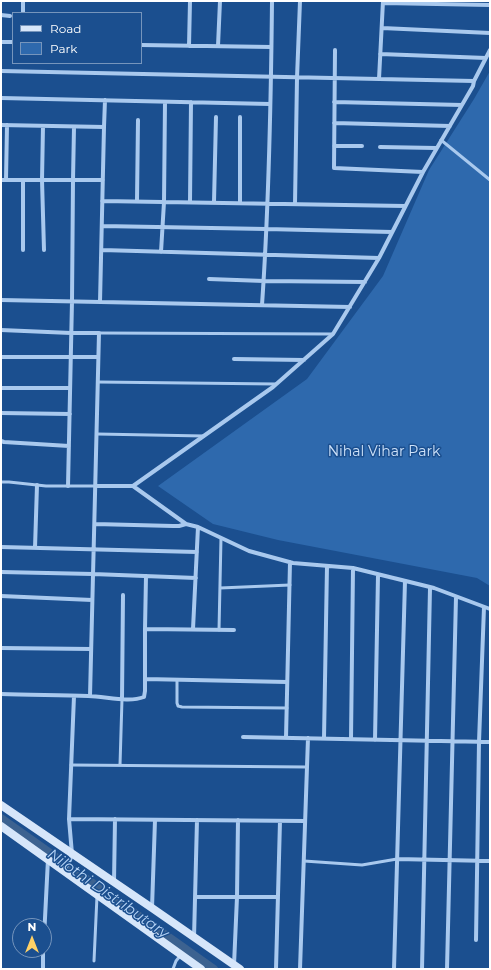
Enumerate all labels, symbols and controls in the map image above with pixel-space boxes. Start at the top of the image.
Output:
legend [12,12,142,64]
text: Road [50,21,81,36]
text: Park [50,41,77,56]
park label: Nihal Vihar Park [328,444,440,460]
water label: Nilothi Distributary [44,845,172,943]
north arrow [12,918,52,958]
text: N [28,920,36,934]

